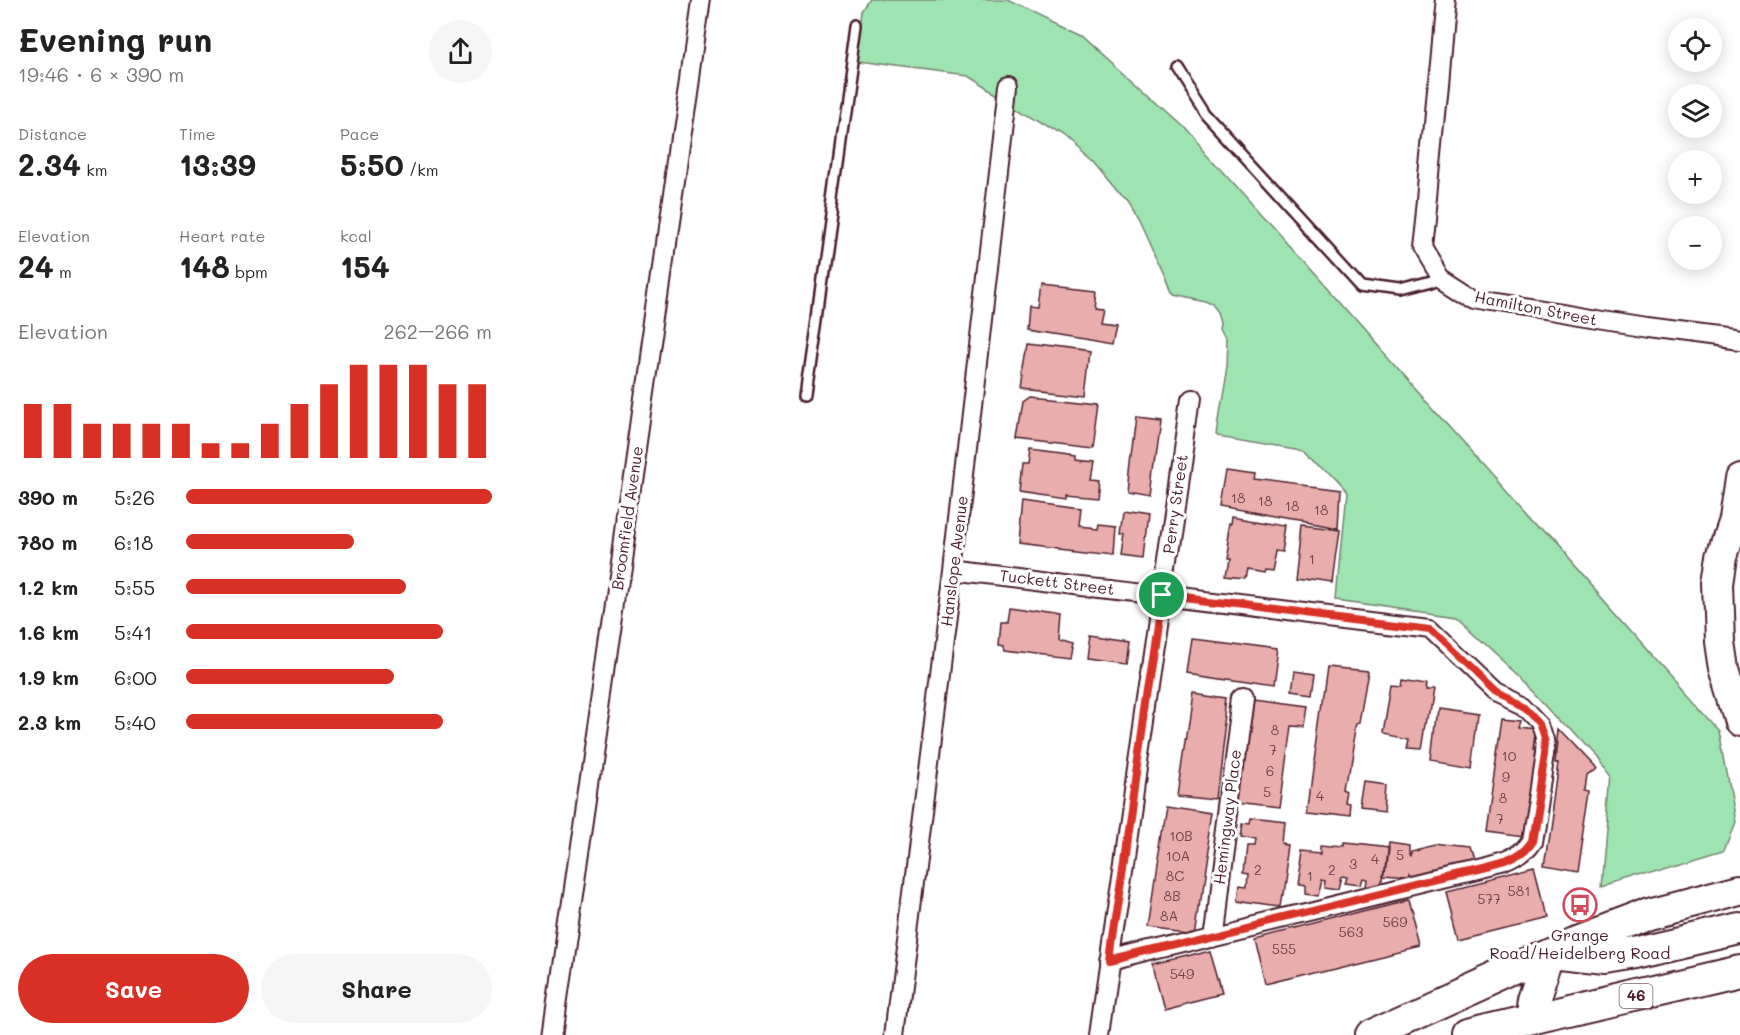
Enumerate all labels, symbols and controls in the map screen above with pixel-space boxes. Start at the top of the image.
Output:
text: Evening run [18,17,212,60]
map controls [1668,18,1722,270]
button: locate [1668,18,1722,72]
button: share [429,20,492,83]
text: 19:46 · 6 × 390 m [18,61,184,87]
button: layers [1668,84,1722,138]
text: Distance [18,123,87,144]
text: Time [179,123,215,144]
text: Pace [340,123,379,144]
text: 2.34 [18,144,81,184]
text: 13:39 [179,144,256,184]
text: 5:50 [340,144,404,184]
button: + [1668,150,1722,204]
text: km [81,159,107,180]
text: /km [404,159,439,180]
button: − [1668,216,1722,270]
text: Elevation [18,225,90,246]
text: Heart rate [179,225,265,246]
text: kcal [340,225,372,246]
text: 24 [18,246,54,286]
text: 148 [179,246,230,286]
text: 154 [340,246,390,286]
text: m [54,261,72,282]
text: bpm [230,261,268,282]
street label: Hamilton Street [1473,285,1599,330]
text: Elevation [18,318,108,344]
text: 262–266 m [384,318,492,344]
street label: Broomfield Avenue [606,444,647,591]
street label: Perry Street [1157,453,1192,555]
text: 390 m [18,484,78,510]
text: 5:26 [114,484,155,510]
house number: 18 [1231,488,1245,507]
house number: 18 [1258,491,1272,510]
street label: Hanslope Avenue [935,494,972,628]
house number: 18 [1285,496,1299,515]
house number: 18 [1314,500,1328,519]
text: 780 m [18,529,77,555]
text: 6:18 [114,529,153,555]
house number: 1 [1309,549,1315,568]
street label: Tuckett Street [998,564,1116,599]
pin [1136,569,1187,620]
text: 1.2 km [18,574,78,600]
text: 5:55 [114,574,155,600]
icon: arrive [1145,578,1178,611]
text: 1.6 km [18,619,79,645]
text: 5:41 [114,619,153,645]
text: 1.9 km [18,664,79,690]
text: 6:00 [114,664,157,690]
text: 2.3 km [18,709,81,735]
text: 5:40 [114,709,156,735]
house number: 8 [1271,720,1279,739]
house number: 7 [1269,740,1277,759]
house number: 10 [1502,746,1517,765]
street label: Hemingway Place [1208,748,1245,886]
house number: 6 [1266,761,1274,780]
house number: 9 [1502,767,1510,786]
house number: 5 [1263,782,1271,801]
house number: 4 [1316,786,1325,805]
house number: 8 [1499,788,1507,807]
house number: 7 [1496,809,1504,828]
house number: 10B [1169,826,1193,845]
house number: 5 [1396,845,1404,864]
house number: 10A [1166,846,1190,865]
house number: 4 [1371,849,1380,868]
house number: 3 [1349,854,1357,873]
house number: 2 [1254,860,1262,879]
house number: 2 [1328,860,1336,879]
house number: 8C [1166,866,1184,885]
house number: 1 [1307,866,1313,885]
house number: 581 [1508,881,1530,900]
house number: 8B [1163,886,1181,905]
bus stop icon: Grange Road/Heidelberg Road [1562,887,1598,923]
house number: 577 [1477,889,1501,908]
house number: 8A [1160,906,1178,925]
house number: 569 [1383,912,1407,931]
house number: 563 [1339,922,1363,941]
place label: Grange Road/Heidelberg Road [1490,924,1670,963]
house number: 555 [1272,939,1296,958]
button: Save [18,954,249,1023]
button: Share [261,954,492,1023]
house number: 549 [1170,964,1194,983]
road number: 46 [1620,984,1652,1008]

